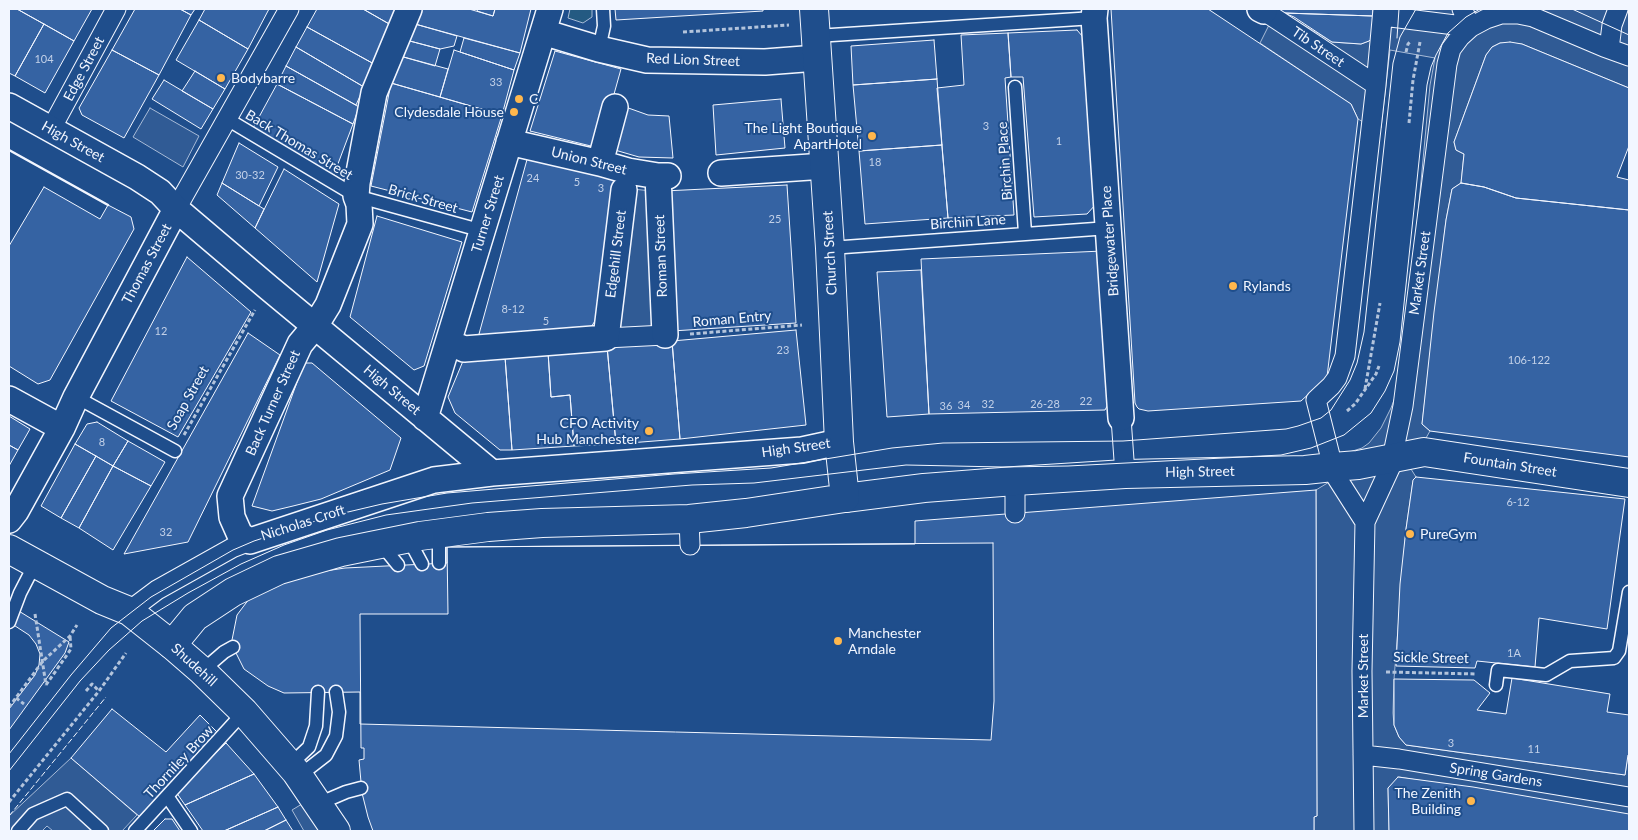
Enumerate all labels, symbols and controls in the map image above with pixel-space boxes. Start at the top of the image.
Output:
street label: Tib Street [1288,23,1348,71]
street label: Edge Street [60,34,108,104]
street label: Red Lion Street [646,50,740,70]
house number: 104 [34,52,54,66]
place label: Bodybarre [231,70,295,86]
marker: Bodybarre [215,72,227,84]
house number: 33 [490,75,502,89]
place label: C [529,91,538,107]
marker: C [513,93,525,105]
place label: Clydesdale House [394,104,504,120]
street label: Back Thomas Street [242,106,356,184]
marker: Clydesdale House [508,106,520,118]
street label: High Street [39,118,107,166]
house number: 3 [983,119,989,133]
place label: The Light Boutique ApartHotel [745,120,862,152]
street label: Birchin Place [994,121,1016,201]
marker: The Light Boutique ApartHotel [866,130,878,142]
house number: 1 [1056,134,1062,148]
street label: Union Street [549,143,629,179]
house number: 18 [869,155,881,169]
house number: 30-32 [235,168,265,182]
house number: 24 [527,171,539,185]
street label: Turner Street [468,173,508,255]
house number: 5 [574,175,580,189]
street label: Brick Street [386,181,460,217]
house number: 3 [598,181,604,195]
street label: Bridgewater Place [1098,185,1122,297]
street label: Edgehill Street [602,209,630,299]
street label: Church Street [819,210,841,296]
street label: Birchin Lane [930,211,1006,233]
house number: 25 [769,212,781,226]
street label: Roman Street [651,214,671,298]
street label: Thomas Street [119,221,175,307]
street label: Market Street [1406,230,1434,316]
place label: Rylands [1243,278,1291,294]
marker: Rylands [1227,280,1239,292]
house number: 8-12 [501,302,525,316]
street label: Roman Entry [692,307,772,331]
house number: 5 [543,314,549,328]
house number: 12 [155,324,167,338]
house number: 23 [777,343,789,357]
street label: Back Turner Street [242,348,304,458]
house number: 106-122 [1508,353,1550,367]
street label: High Street [360,361,424,419]
street label: Soap Street [164,363,212,433]
house number: 22 [1080,394,1092,408]
house number: 32 [982,397,994,411]
house number: 26-28 [1030,397,1060,411]
house number: 34 [958,398,970,412]
house number: 36 [940,399,952,413]
place label: CFO Activity Hub Manchester [536,415,639,448]
marker: CFO Activity Hub Manchester [643,425,655,437]
house number: 8 [99,435,105,449]
street label: High Street [760,435,832,461]
street label: Fountain Street [1462,449,1558,481]
street label: High Street [1165,463,1235,481]
house number: 6-12 [1506,495,1530,509]
street label: Nicholas Croft [259,501,347,545]
house number: 32 [160,525,172,539]
place label: PureGym [1420,526,1477,542]
marker: PureGym [1404,528,1416,540]
place label: Manchester Arndale [848,625,921,658]
street label: Market Street [1355,634,1371,718]
marker: Manchester Arndale [832,635,844,647]
street label: Shudehill [168,640,220,690]
house number: 1A [1507,646,1521,660]
street label: Sickle Street [1393,649,1469,667]
street label: Thorniley Brow [141,722,217,802]
house number: 3 [1448,736,1454,750]
house number: 11 [1528,742,1540,756]
street label: Spring Gardens [1449,759,1543,791]
place label: The Zenith Building [1395,785,1461,818]
marker: The Zenith Building [1465,795,1477,807]

